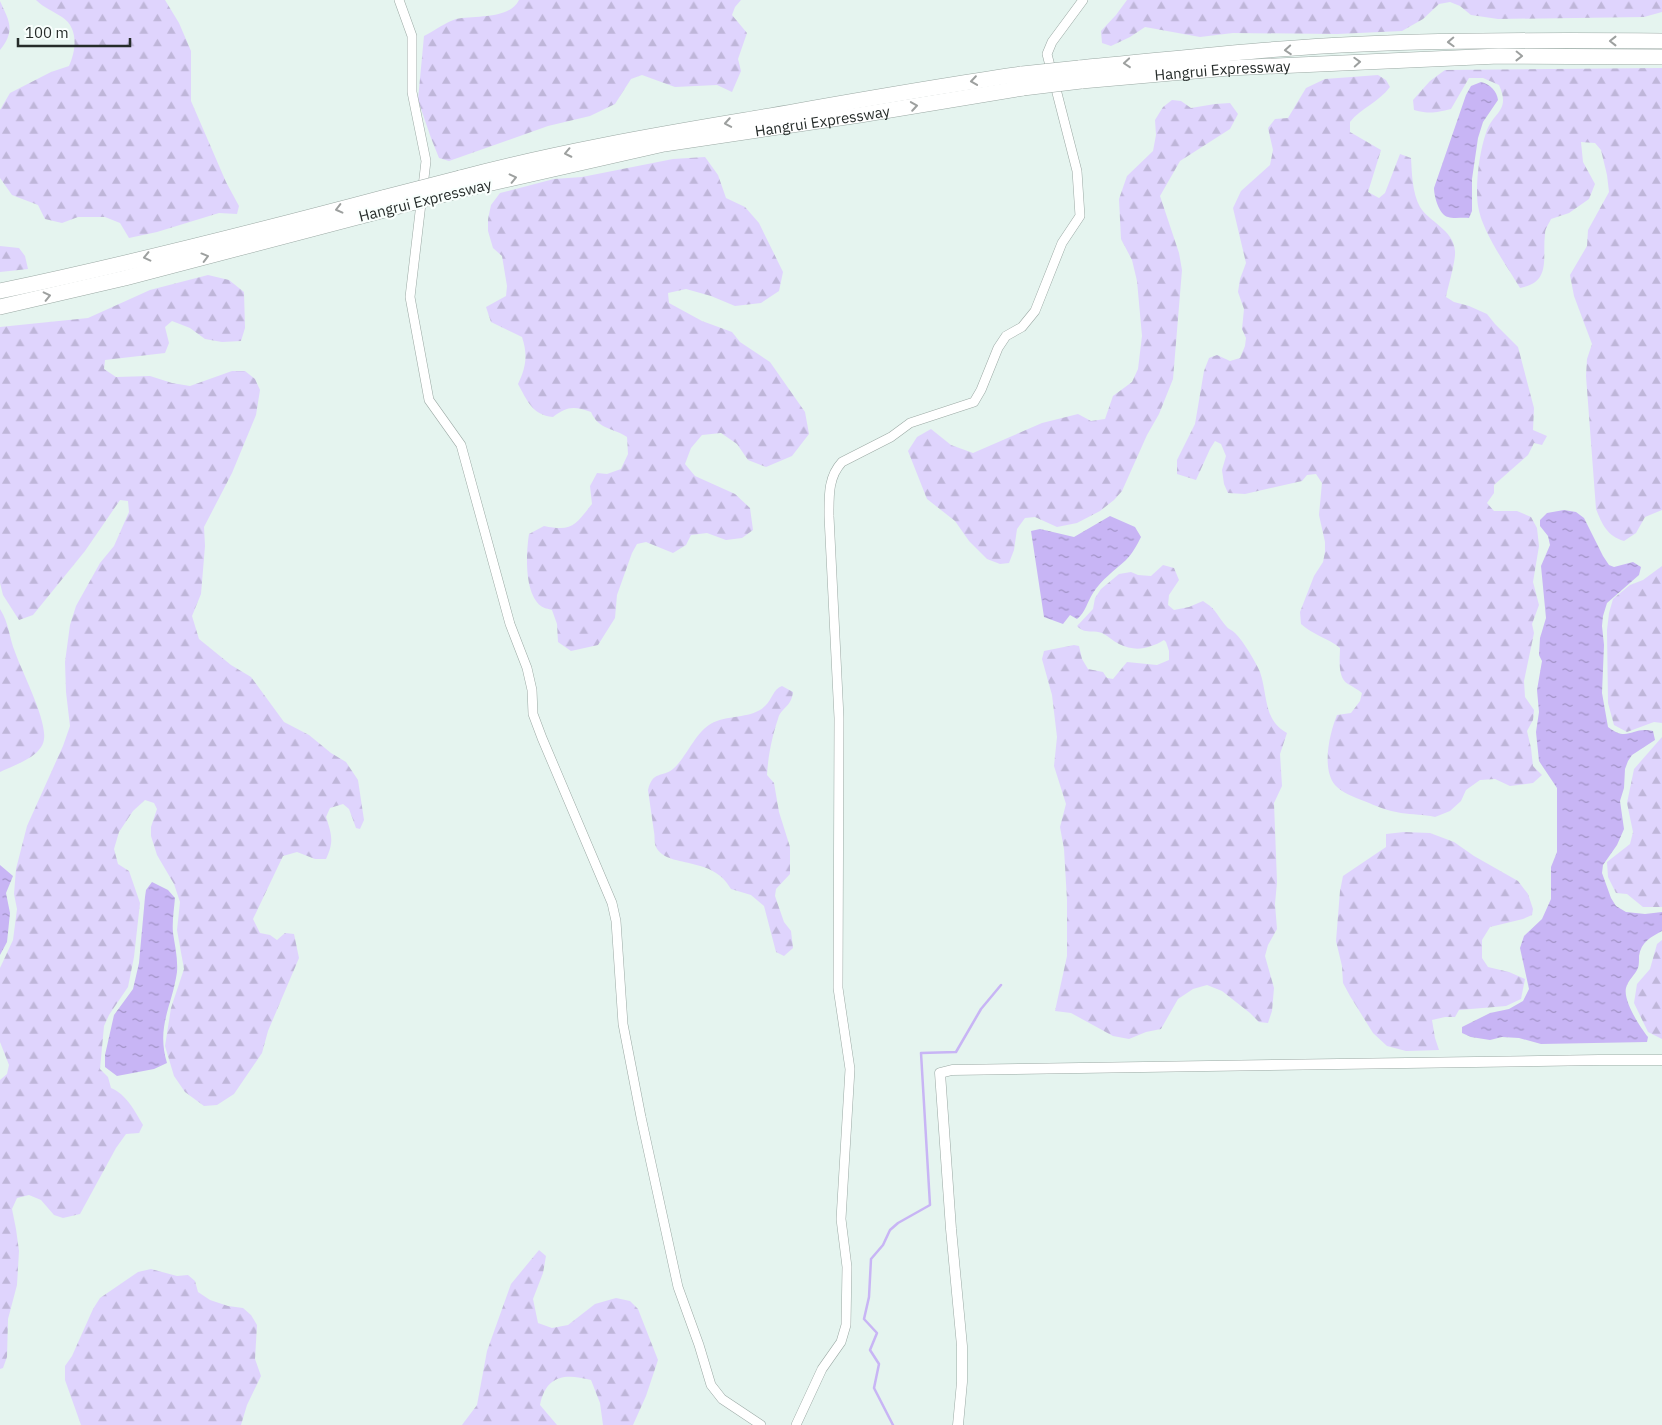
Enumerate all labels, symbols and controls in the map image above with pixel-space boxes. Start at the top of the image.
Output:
scale bar [18,15,130,47]
text: 100 m [25,23,69,42]
one-way arrow [1609,36,1617,46]
one-way arrow [1447,37,1454,47]
one-way arrow [1284,44,1292,55]
one-way arrow [1516,51,1523,61]
street label: Hangrui Expressway [1154,56,1291,84]
one-way arrow [1353,57,1361,68]
one-way arrow [1122,58,1130,69]
one-way arrow [970,75,978,86]
street label: Hangrui Expressway [753,101,892,140]
one-way arrow [909,101,918,111]
one-way arrow [723,117,732,127]
one-way arrow [564,147,572,158]
one-way arrow [508,173,517,184]
street label: Hangrui Expressway [357,174,494,226]
one-way arrow [335,204,343,214]
one-way arrow [142,251,151,262]
one-way arrow [201,252,210,263]
one-way arrow [43,291,52,302]

